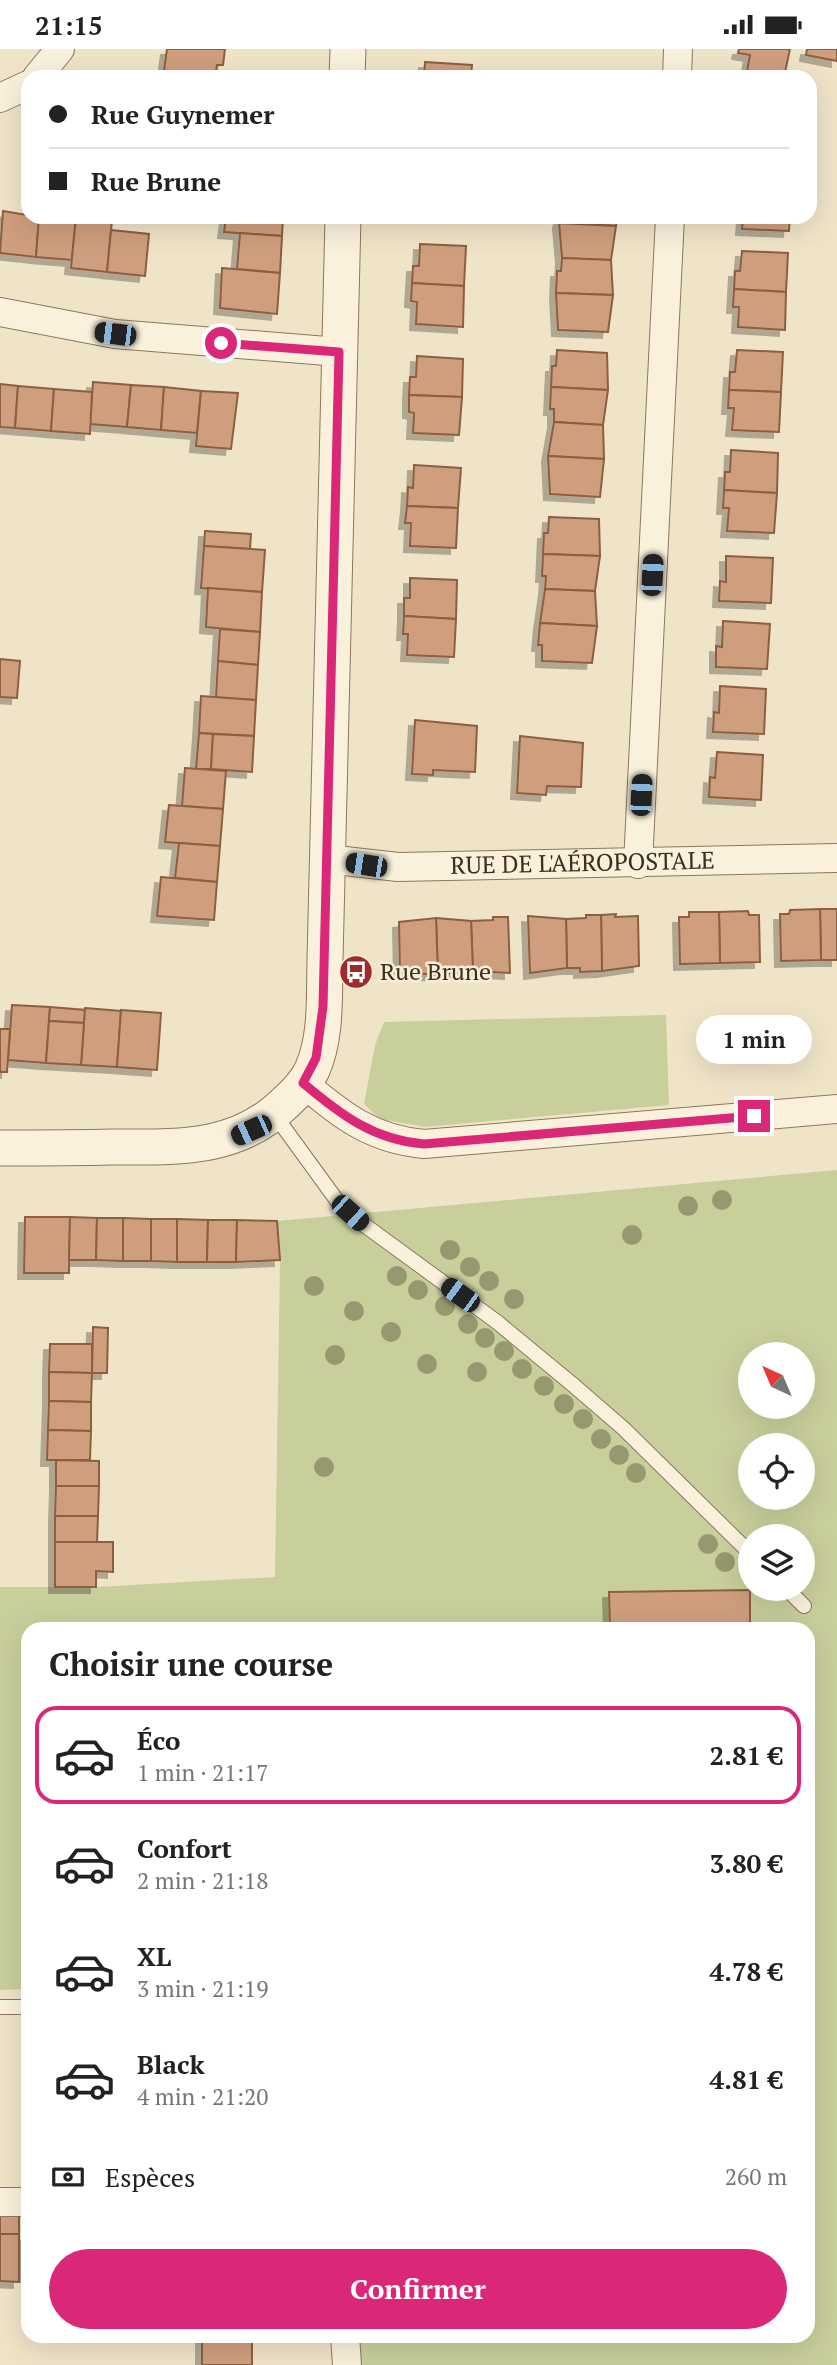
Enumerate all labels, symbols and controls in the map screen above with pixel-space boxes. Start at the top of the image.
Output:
text: 21:15 [35,8,103,42]
text: Rue Guynemer [91,97,275,131]
text: Rue Brune [91,164,221,198]
car [93,321,138,347]
route start [205,327,237,359]
car [641,553,664,597]
car [630,773,653,817]
street label: RUE DE L'AÉROPOSTALE [450,844,715,881]
car [344,851,389,879]
bus stop icon: Rue Brune [337,953,375,991]
place label: Rue Brune [380,955,491,987]
callout: 1 min [696,1014,812,1063]
text: 1 min [723,1024,785,1055]
route end [738,1100,770,1132]
car [228,1112,275,1148]
car [328,1191,373,1235]
car [437,1274,484,1316]
north arrow [738,1342,816,1419]
map controls [738,1342,815,1601]
button: locate [738,1433,815,1510]
button: layers [738,1524,815,1601]
text: Choisir une course [49,1643,333,1685]
text: Éco [137,1723,180,1757]
icon: car [53,1724,116,1787]
text: 2.81 € [710,1738,783,1772]
text: 1 min · 21:17 [137,1757,269,1788]
text: Confort [137,1831,232,1865]
icon: car [53,1832,116,1895]
text: 3.80 € [710,1846,783,1880]
text: 2 min · 21:18 [137,1865,269,1896]
text: XL [137,1939,171,1973]
icon: car [53,1940,116,2003]
text: 4.78 € [710,1954,783,1988]
text: 3 min · 21:19 [137,1973,269,2004]
text: Black [137,2047,205,2081]
icon: car [53,2048,116,2111]
text: 4.81 € [710,2062,783,2096]
text: 4 min · 21:20 [137,2081,269,2112]
icon: cash [49,2158,87,2196]
text: Espèces [105,2160,195,2194]
text: 260 m [725,2161,787,2192]
button: Confirmer [49,2249,787,2329]

